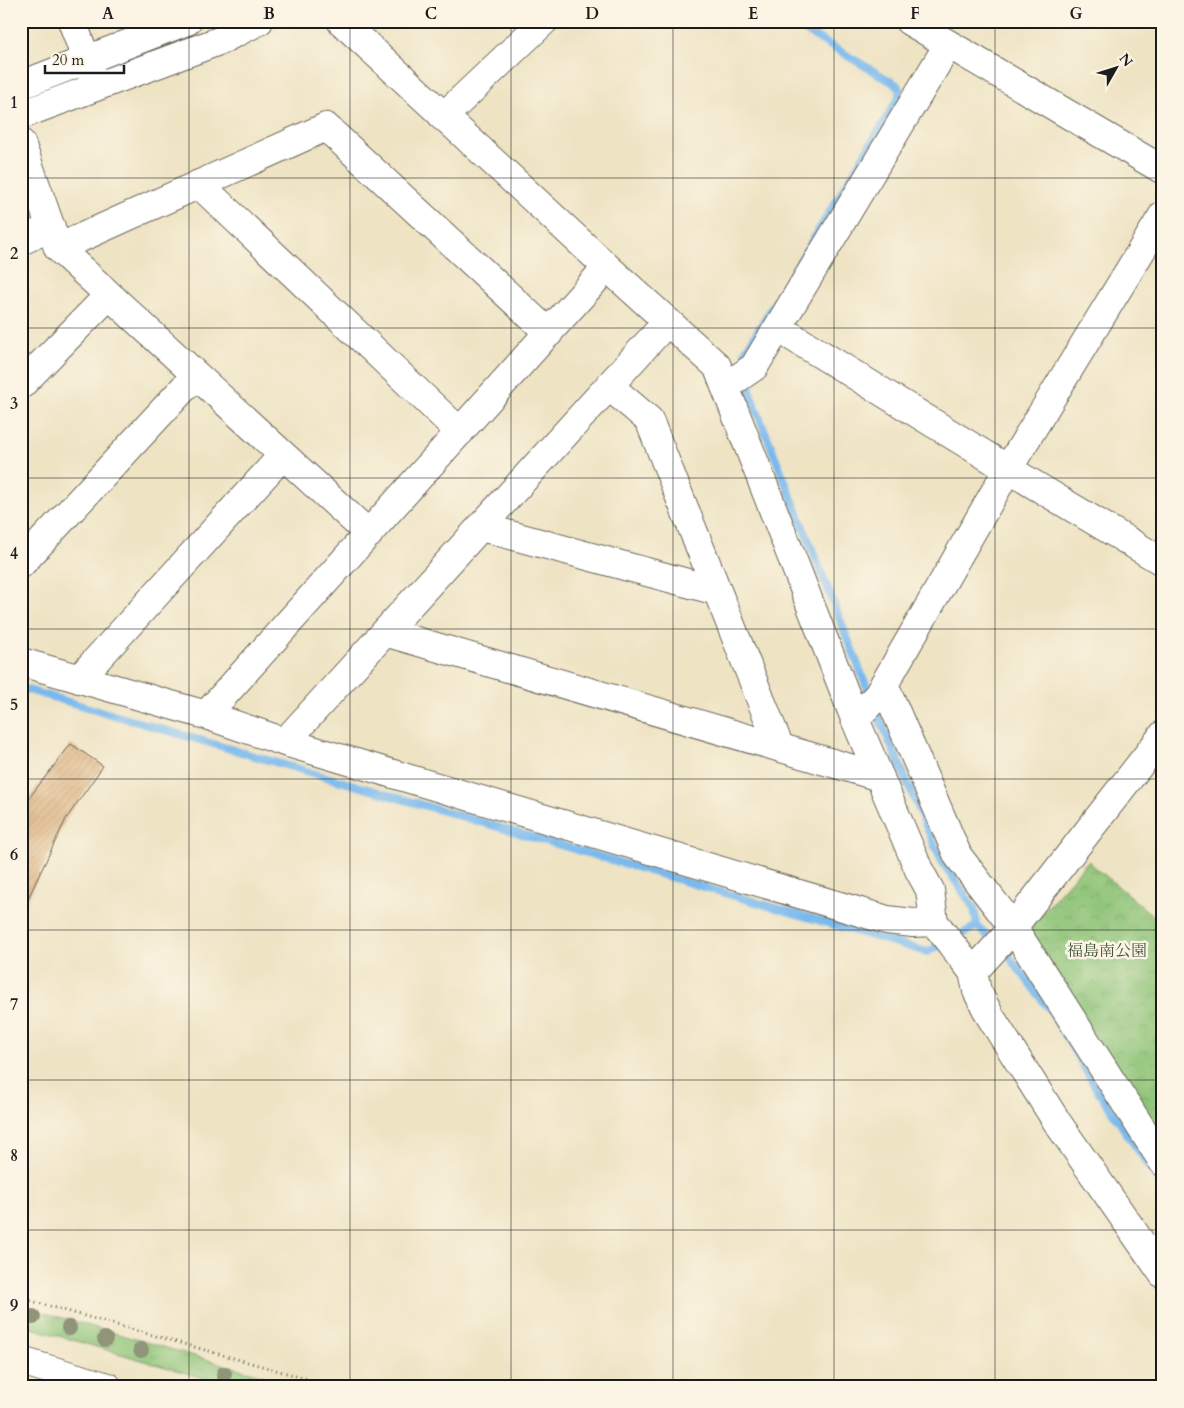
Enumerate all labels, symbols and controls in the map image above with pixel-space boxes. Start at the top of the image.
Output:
text: A [102,3,114,25]
text: B [263,3,275,25]
text: C [425,3,437,25]
text: D [585,3,599,25]
text: E [748,3,758,25]
text: F [910,3,920,25]
text: G [1069,3,1083,25]
scale bar [45,42,124,74]
north arrow [1092,42,1142,92]
text: N [1115,49,1137,71]
text: 20 m [52,50,84,70]
text: 1 [10,92,18,114]
text: 2 [10,243,18,265]
text: 3 [10,393,18,415]
text: 4 [10,543,18,565]
text: 5 [10,694,18,716]
text: 6 [10,844,18,866]
park label: 福島南公園 [1067,940,1147,962]
text: 7 [10,994,18,1016]
text: 8 [10,1145,18,1167]
text: 9 [10,1295,18,1317]

